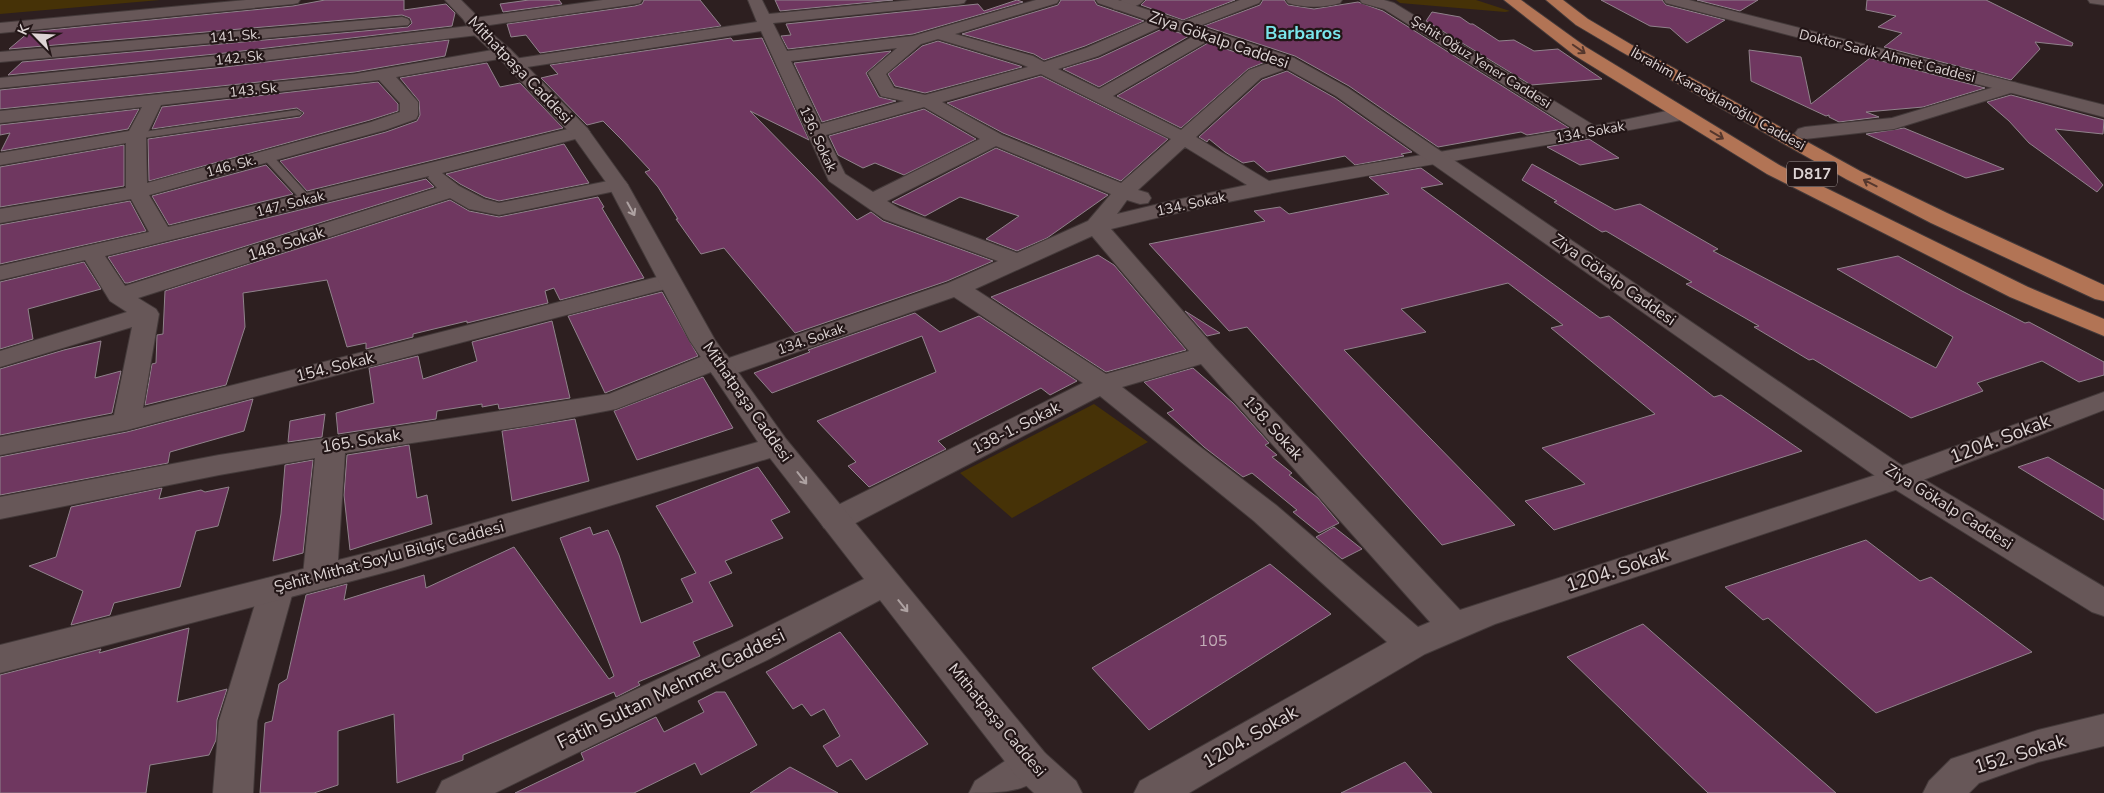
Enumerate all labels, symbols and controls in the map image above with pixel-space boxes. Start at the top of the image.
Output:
street label: Ziya Gökalp Caddesi [1146,6,1292,74]
north arrow [10,10,60,60]
street label: Mithatpaşa Caddesi [463,11,577,129]
street label: Şehit Oğuz Yener Caddesi [1407,11,1555,113]
text: K [13,21,34,38]
district label: Barbaros [1265,21,1341,45]
street label: 141. Sk. [209,24,261,48]
street label: Doktor Sadık Ahmet Caddesi [1797,25,1977,87]
street label: İbrahim Karaoğlanoğlu Caddesi [1627,43,1809,155]
one-way arrow [1572,44,1586,54]
street label: 142. Sk [214,46,265,70]
street label: 143. Sk [228,78,279,102]
street label: 136. Sokak [795,103,842,176]
street label: 134. Sokak [1554,116,1627,147]
one-way arrow [1709,131,1723,141]
street label: 146. Sk. [204,150,258,182]
road number: D817 [1787,162,1837,186]
one-way arrow [1863,178,1878,187]
street label: 147. Sokak [254,186,327,222]
street label: 134. Sokak [1155,187,1228,221]
one-way arrow [626,201,636,216]
street label: 148. Sokak [245,221,328,267]
street label: Ziya Gökalp Caddesi [1548,229,1680,331]
street label: 134. Sokak [775,318,848,359]
street label: Mithatpaşa Caddesi [697,338,797,466]
street label: 154. Sokak [294,346,377,387]
street label: 138. Sokak [1238,391,1309,466]
street label: 138-1. Sokak [968,396,1065,460]
street label: 1204. Sokak [1946,408,2055,470]
street label: 165. Sokak [320,424,403,458]
street label: Ziya Gökalp Caddesi [1881,459,2017,555]
one-way arrow [796,471,807,484]
street label: Şehit Mithat Soylu Bilgiç Caddesi [272,516,506,598]
street label: 1204. Sokak [1563,541,1672,599]
one-way arrow [897,599,908,612]
street label: Fatih Sultan Mehmet Caddesi [553,622,789,756]
house number: 105 [1199,630,1227,652]
street label: Mithatpaşa Caddesi [943,659,1051,781]
street label: 1204. Sokak [1198,699,1303,775]
street label: 152. Sokak [1971,728,2070,780]

